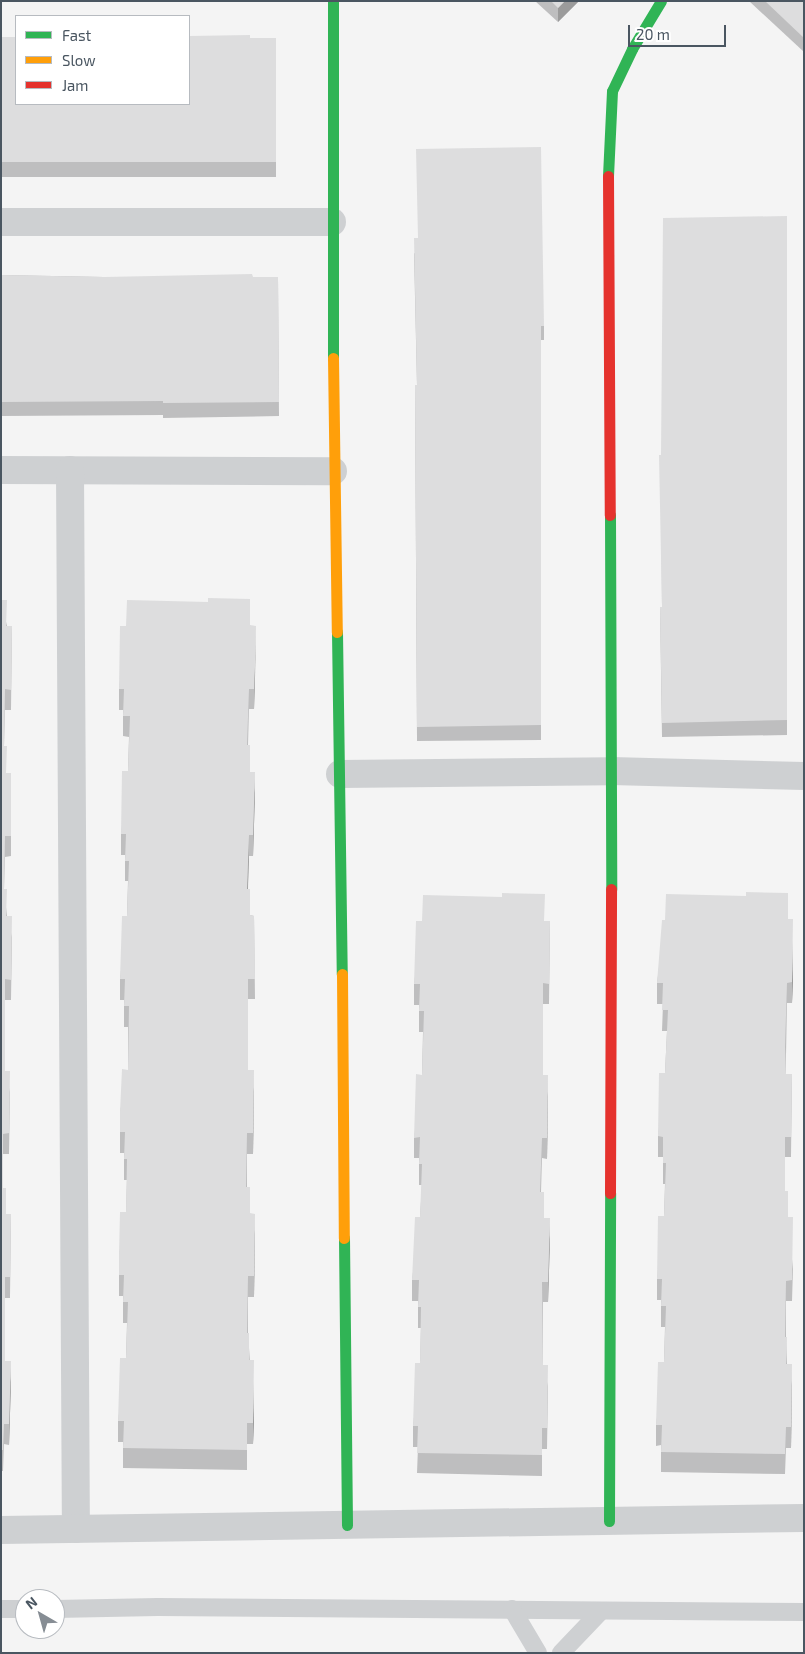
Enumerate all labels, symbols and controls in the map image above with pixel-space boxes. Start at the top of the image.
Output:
legend [15,15,190,105]
scale bar [630,15,728,47]
text: 20 m [636,25,670,43]
text: Fast [62,26,91,44]
text: Slow [62,51,96,69]
text: Jam [62,76,88,94]
north arrow [15,1589,65,1639]
text: N [22,1593,40,1612]

